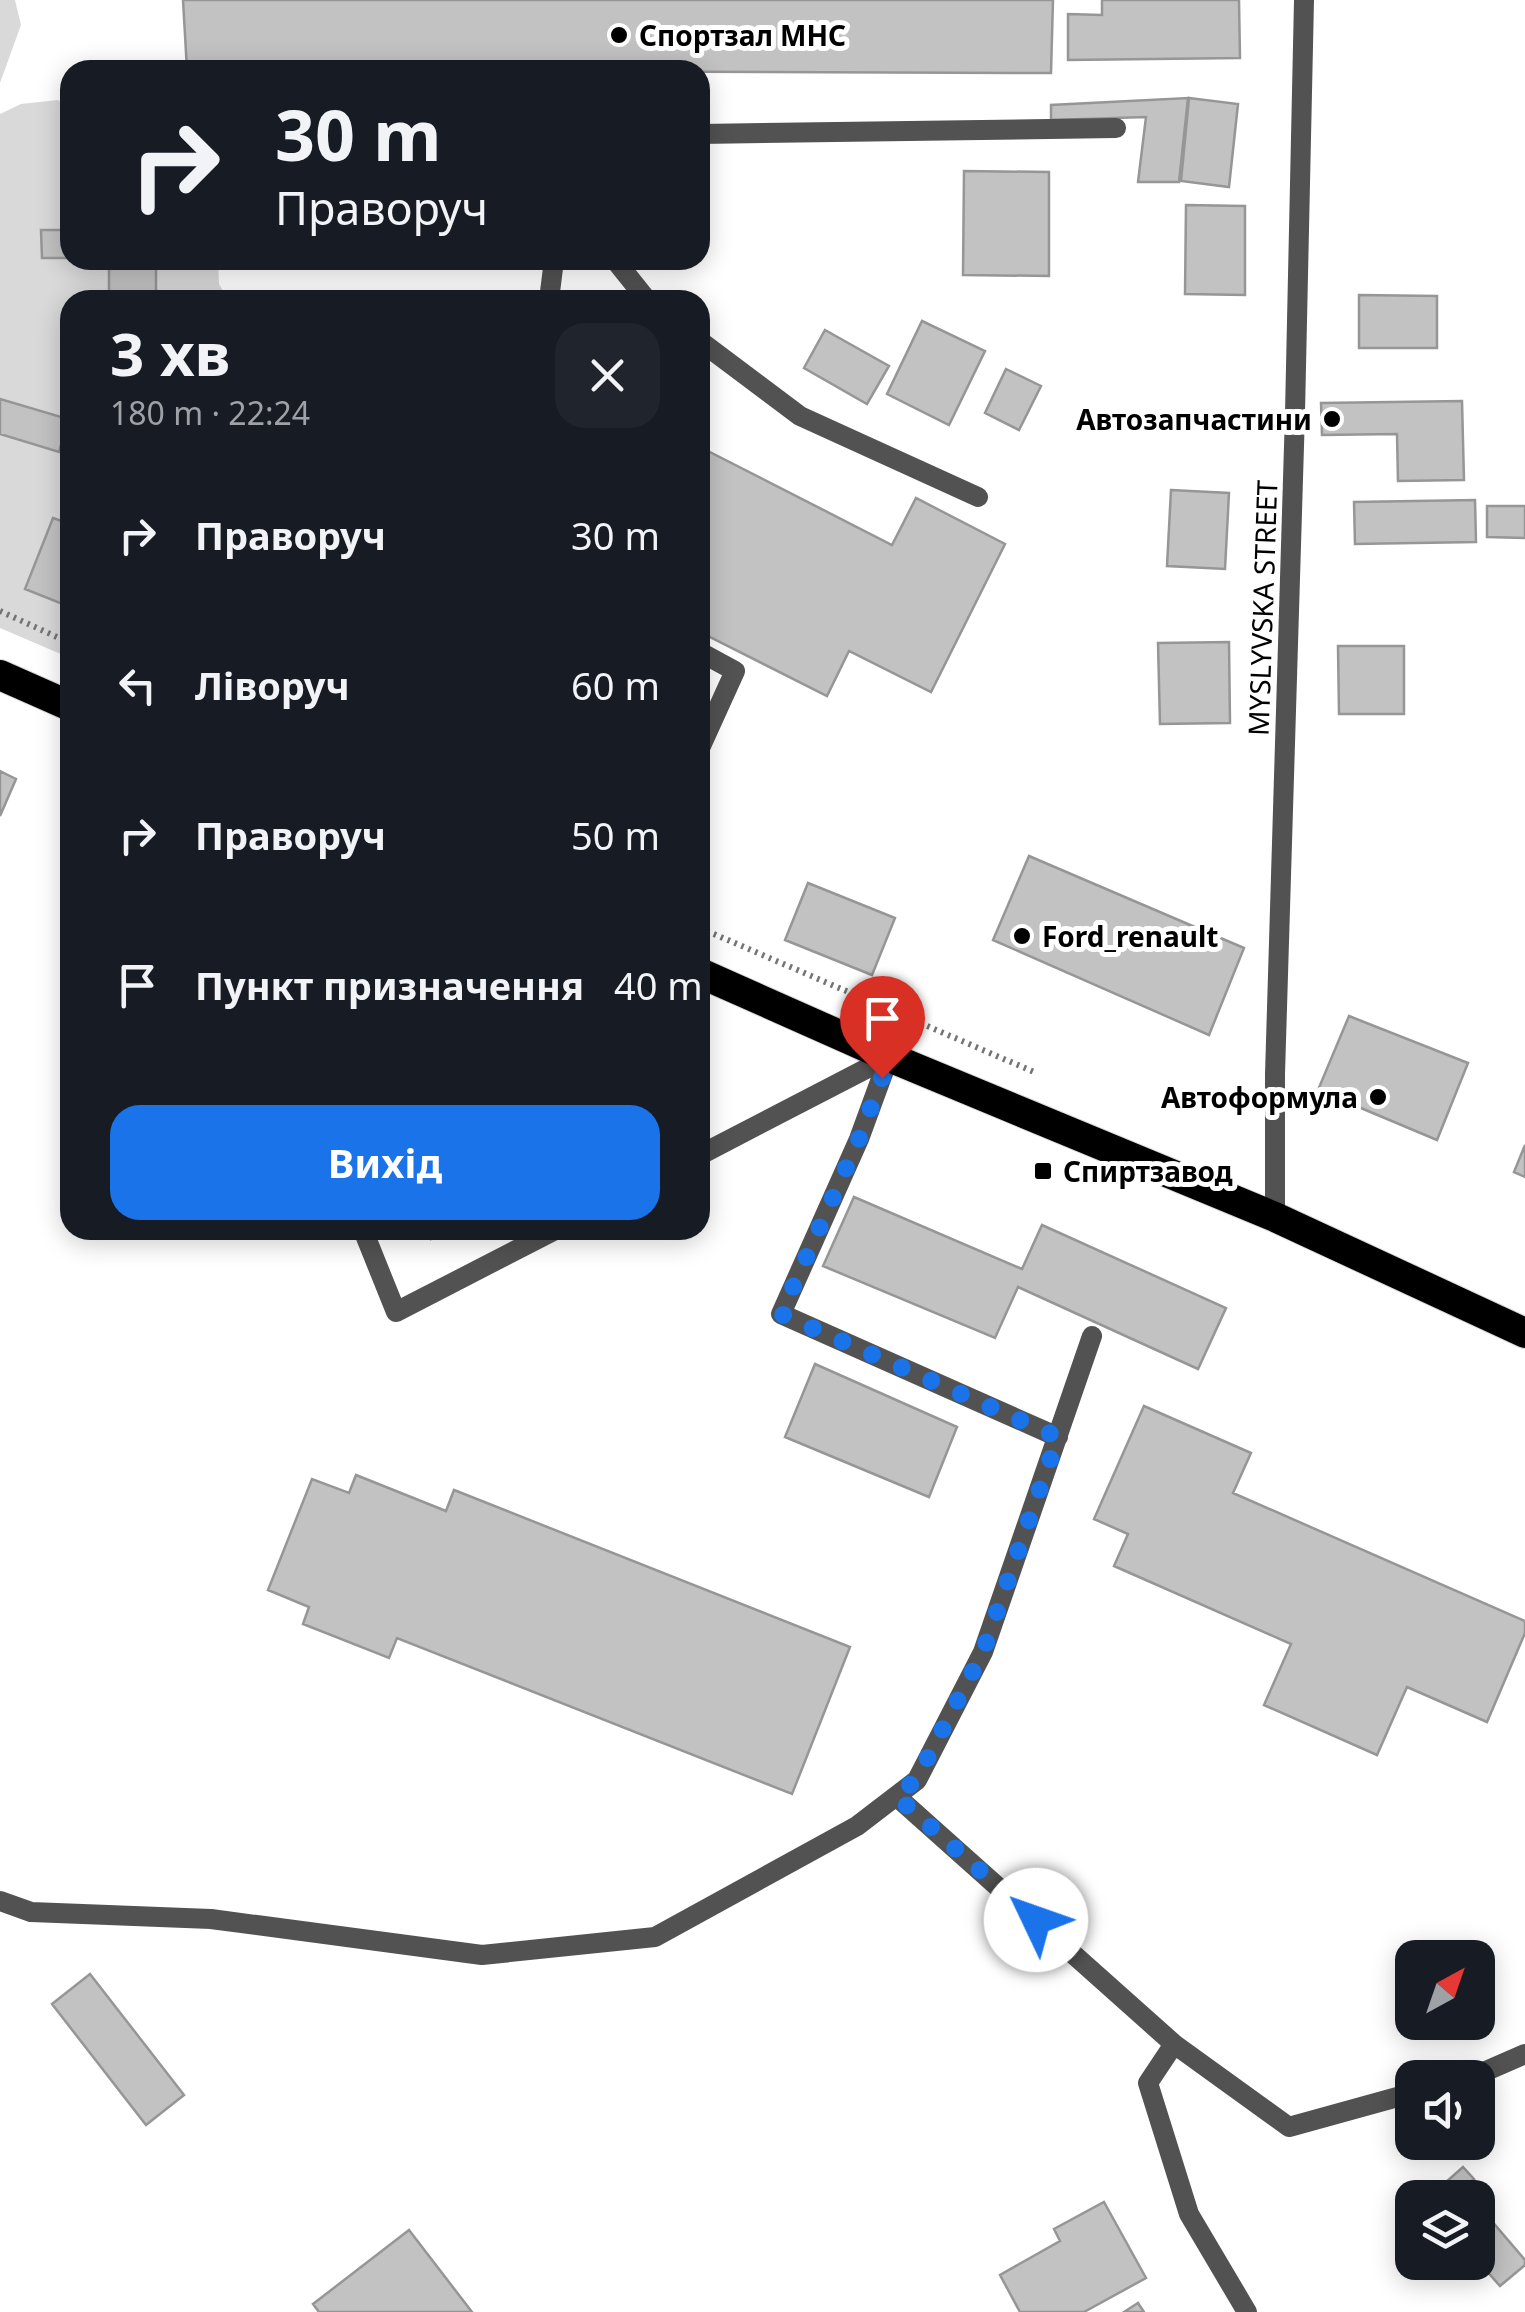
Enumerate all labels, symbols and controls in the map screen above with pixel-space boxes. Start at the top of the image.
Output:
place label: Спортзал МНС [639,16,846,54]
marker: Спортзал МНС [608,24,630,46]
text: 30 m [275,86,442,182]
icon: right [110,100,240,230]
text: Праворуч [275,177,488,238]
text: 3 хв [110,312,230,394]
button: close [555,323,660,428]
text: 180 m · 22:24 [110,391,310,434]
place label: Автозапчастини [1076,400,1312,438]
marker: Автозапчастини [1321,408,1343,430]
street label: MYSLYVSKA STREET [1239,479,1285,737]
icon: right [110,508,165,563]
text: Праворуч [195,509,386,561]
text: 30 m [571,509,660,561]
icon: left [110,658,165,713]
text: Ліворуч [195,659,350,711]
text: 60 m [571,659,660,711]
icon: right [110,808,165,863]
text: Праворуч [195,809,386,861]
text: 50 m [571,809,660,861]
place label: Ford_renault [1042,917,1218,955]
marker: Ford_renault [1011,925,1033,947]
icon: arrive [110,958,165,1013]
text: Пункт призначення [195,959,584,1011]
text: 40 m [614,959,703,1011]
pin [840,976,925,1079]
icon: arrive [855,991,910,1046]
place label: Автоформула [1161,1078,1358,1116]
marker: Автоформула [1367,1086,1389,1108]
button: Вихід [110,1105,660,1220]
place label: Спиртзавод [1063,1152,1233,1190]
marker: Спиртзавод [1032,1160,1054,1182]
position arrow [984,1868,1088,1972]
north arrow [1395,1940,1495,2040]
map controls [1395,1940,1495,2280]
button: sound [1395,2060,1495,2160]
button: layers [1395,2180,1495,2280]

